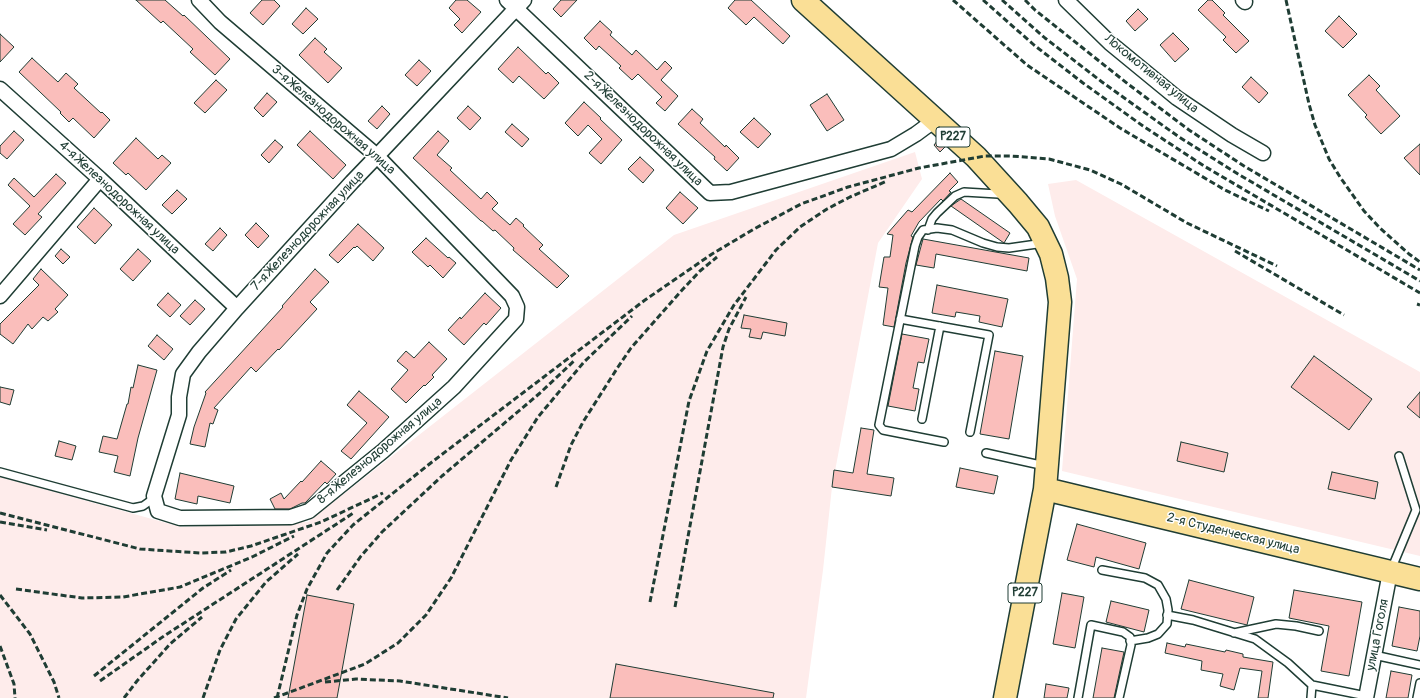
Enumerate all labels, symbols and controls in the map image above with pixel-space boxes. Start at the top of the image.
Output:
street label: Локомотивная улица [1101,31,1201,117]
street label: 3-я Железнодорожная улица [268,62,398,178]
street label: 2-я Железнодорожная улица [580,68,706,190]
road number: Р227 [936,127,970,147]
street label: 4-я Железнодорожная улица [55,138,183,258]
street label: 7-я Железнодорожная улица [248,168,368,294]
street label: 8-я Железнодорожная улица [314,394,446,508]
street label: 2-я Студенческая улица [1165,510,1301,558]
road number: Р227 [1008,583,1042,603]
street label: улица Гоголя [1363,598,1393,672]

